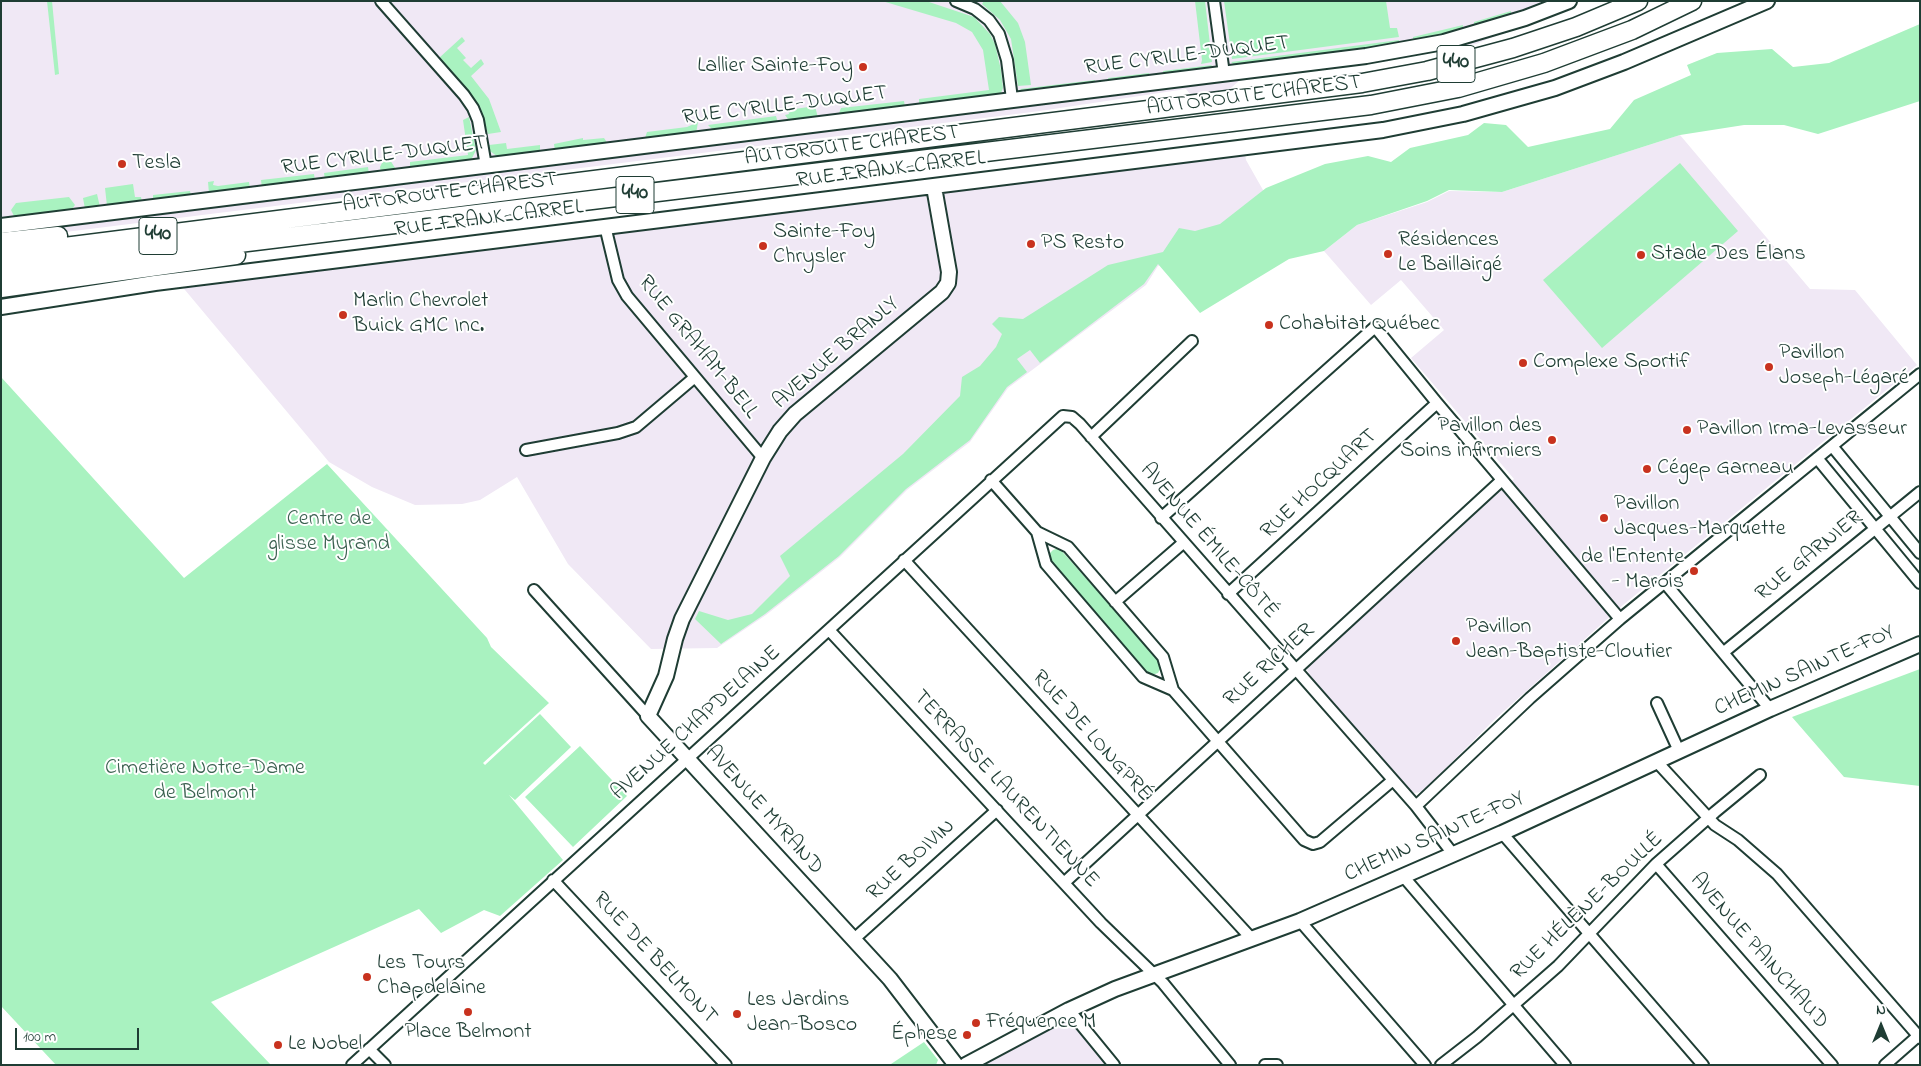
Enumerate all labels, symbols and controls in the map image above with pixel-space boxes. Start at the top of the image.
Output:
street label: RUE CYRILLE-DUQUET [1083,31,1291,83]
road number: 440 [1437,46,1475,82]
place label: Lallier Sainte-Foy [697,54,853,80]
marker: Lallier Sainte-Foy [857,61,869,73]
street label: AUTOROUTE CHAREST [1145,71,1363,123]
street label: RUE CYRILLE-DUQUET [681,81,889,133]
street label: AUTOROUTE CHAREST [743,121,961,173]
street label: RUE CYRILLE-DUQUET [280,131,488,183]
street label: RUE FRANK-CARREL [795,146,987,196]
place label: Tesla [132,151,181,177]
marker: Tesla [116,158,128,170]
street label: AUTOROUTE CHAREST [341,168,559,220]
road number: 440 [616,176,654,214]
street label: RUE FRANK-CARREL [393,195,585,245]
road number: 440 [139,218,177,255]
place label: Sainte-Foy Chrysler [773,220,875,272]
place label: Résidences Le Baillairgé [1398,228,1502,280]
place label: PS Resto [1041,231,1124,257]
marker: PS Resto [1025,238,1037,250]
marker: Sainte-Foy Chrysler [757,240,769,252]
place label: Stade Des Élans [1651,242,1806,268]
marker: Résidences Le Baillairgé [1382,248,1394,260]
marker: Stade Des Élans [1635,249,1647,261]
street label: RUE GRAHAM-BELL [631,271,763,425]
place label: Marlin Chevrolet Buick GMC Inc. [353,289,488,340]
street label: AVENUE BRANLY [769,292,905,416]
marker: Marlin Chevrolet Buick GMC Inc. [337,309,349,321]
place label: Cohabitat Québec [1279,312,1440,338]
marker: Cohabitat Québec [1263,319,1275,331]
place label: Pavillon Joseph-Légaré [1779,341,1909,392]
place label: Complexe Sportif [1533,350,1690,376]
marker: Complexe Sportif [1517,357,1529,369]
marker: Pavillon Joseph-Légaré [1763,361,1775,373]
place label: Pavillon des Soins infirmiers [1400,414,1542,466]
place label: Pavillon Irma-Levasseur [1697,417,1907,443]
street label: RUE HOCQUART [1256,424,1384,546]
marker: Pavillon Irma-Levasseur [1681,424,1693,436]
marker: Pavillon des Soins infirmiers [1546,434,1558,446]
place label: Cégep Garneau [1657,456,1794,482]
street label: AVENUE ÉMILE-CÔTÉ [1133,459,1283,625]
marker: Cégep Garneau [1641,463,1653,475]
place label: Pavillon Jacques-Marquette [1614,492,1786,544]
street label: RUE GARNIER [1751,506,1869,608]
park label: Centre de glisse Myrand [268,507,390,558]
marker: Pavillon Jacques-Marquette [1598,512,1610,524]
place label: de l'Entente - Marois [1581,545,1684,596]
marker: de l'Entente - Marois [1688,565,1700,577]
place label: Pavillon Jean-Baptiste-Cloutier [1466,615,1672,666]
street label: RUE RICHER [1219,619,1321,713]
street label: CHEMIN SAINTE-FOY [1711,620,1899,724]
marker: Pavillon Jean-Baptiste-Cloutier [1450,635,1462,647]
street label: AVENUE CHAPDELAINE [607,641,787,807]
street label: RUE DE LONGPRÉ [1025,666,1157,808]
street label: TERRASSE LAURENTIENNE [906,686,1104,894]
street label: AVENUE MYRAND [698,741,828,881]
park label: Cimetière Notre-Dame de Belmont [105,756,305,808]
street label: CHEMIN SAINTE-FOY [1341,786,1529,890]
street label: RUE BOIVIN [862,814,962,908]
street label: RUE HÉLÈNE-BOULLÉ [1506,827,1670,987]
street label: AVENUE PAINCHAUD [1683,869,1833,1035]
street label: RUE DE BELMONT [586,887,722,1031]
place label: Les Tours Chapdelaine [377,951,486,1002]
marker: Les Tours Chapdelaine [361,971,373,983]
place label: Les Jardins Jean-Bosco [747,988,857,1040]
text: N [1876,1000,1886,1021]
north arrow [1856,1001,1906,1051]
marker: Place Belmont [462,1006,474,1018]
marker: Les Jardins Jean-Bosco [731,1008,743,1020]
place label: Fréquence M [986,1010,1096,1036]
marker: Fréquence M [970,1017,982,1029]
scale bar [18,1018,141,1050]
place label: Place Belmont [404,1020,532,1046]
place label: Éphese [891,1022,957,1048]
text: 100 m [23,1026,56,1048]
marker: Éphese [961,1029,973,1041]
place label: Le Nobel [288,1032,362,1058]
marker: Le Nobel [272,1039,284,1051]

